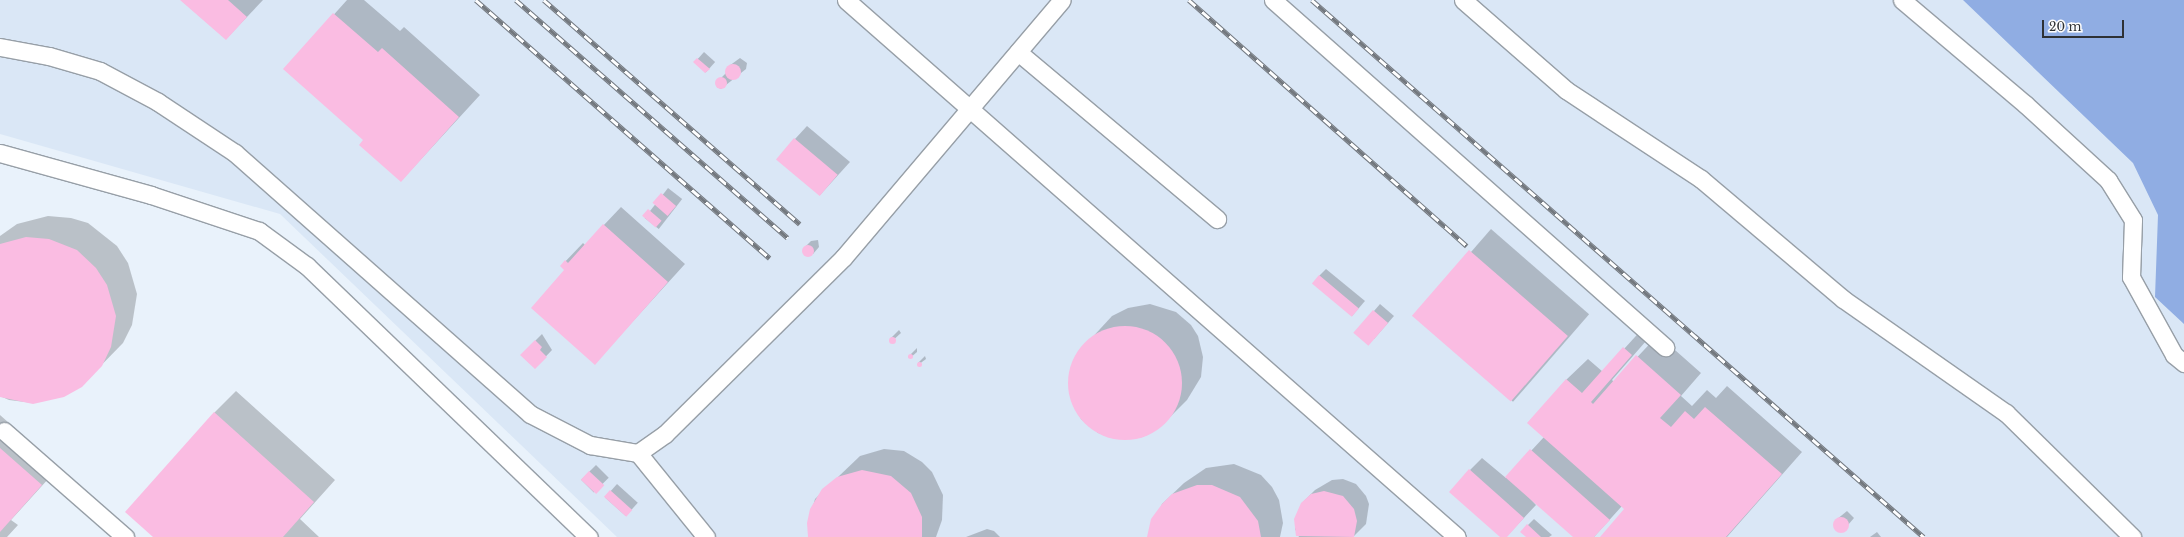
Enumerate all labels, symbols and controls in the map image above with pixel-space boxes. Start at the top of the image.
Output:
scale bar [2044,12,2126,38]
text: 20 m [2049,19,2081,34]

